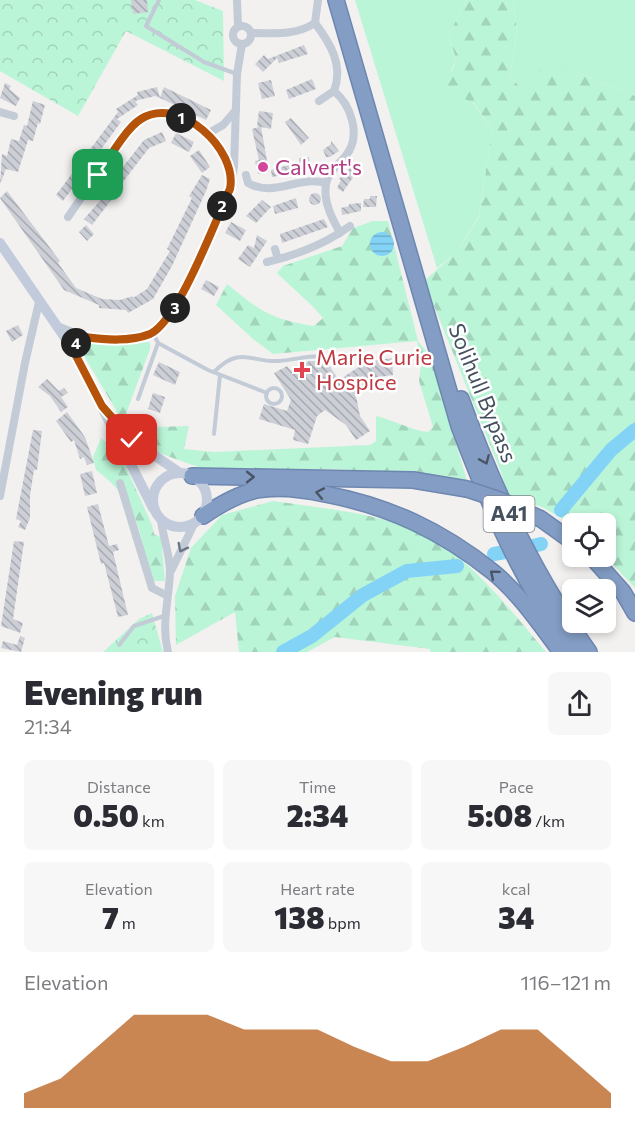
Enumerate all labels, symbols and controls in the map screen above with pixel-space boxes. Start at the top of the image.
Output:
pin: 1 [166,103,196,133]
text: 1 [177,108,185,127]
pin [72,149,123,200]
place label: Calvert's [275,153,362,180]
icon: arrive [81,158,114,191]
marker: Calvert's [256,160,270,174]
pin: 2 [207,191,237,221]
text: 2 [217,196,227,215]
pin: 3 [160,293,190,323]
text: 3 [170,298,180,317]
street label: Solihull Bypass [443,319,524,466]
pin: 4 [61,328,91,358]
text: 4 [71,333,81,352]
place label: Marie Curie Hospice [316,343,432,395]
marker: Marie Curie Hospice [293,361,311,379]
pin [106,414,157,465]
icon: check [115,423,148,456]
one-way arrow [478,454,490,465]
one-way arrow [246,471,255,483]
one-way arrow [315,487,325,500]
road number: A41 [484,496,534,532]
map controls [562,513,616,633]
button: locate [562,513,616,567]
one-way arrow [178,542,189,552]
one-way arrow [490,570,501,581]
button: layers [562,579,616,633]
text: Evening run [24,671,203,712]
button: share [548,672,611,735]
text: 21:34 [24,714,72,738]
text: Distance [87,777,151,796]
text: Time [299,777,336,796]
text: Pace [499,777,534,796]
text: 0.50 [73,796,139,833]
text: 2:34 [286,796,349,833]
text: 5:08 [467,796,532,833]
text: km [139,811,165,830]
text: /km [532,811,565,830]
text: Elevation [85,879,153,898]
text: Heart rate [280,879,355,898]
text: kcal [502,879,530,898]
text: 7 [102,898,119,935]
text: 138 [274,898,325,935]
text: 34 [498,898,534,935]
text: m [119,913,136,932]
text: bpm [325,913,361,932]
text: Elevation [24,970,109,994]
text: 116–121 m [521,970,611,994]

